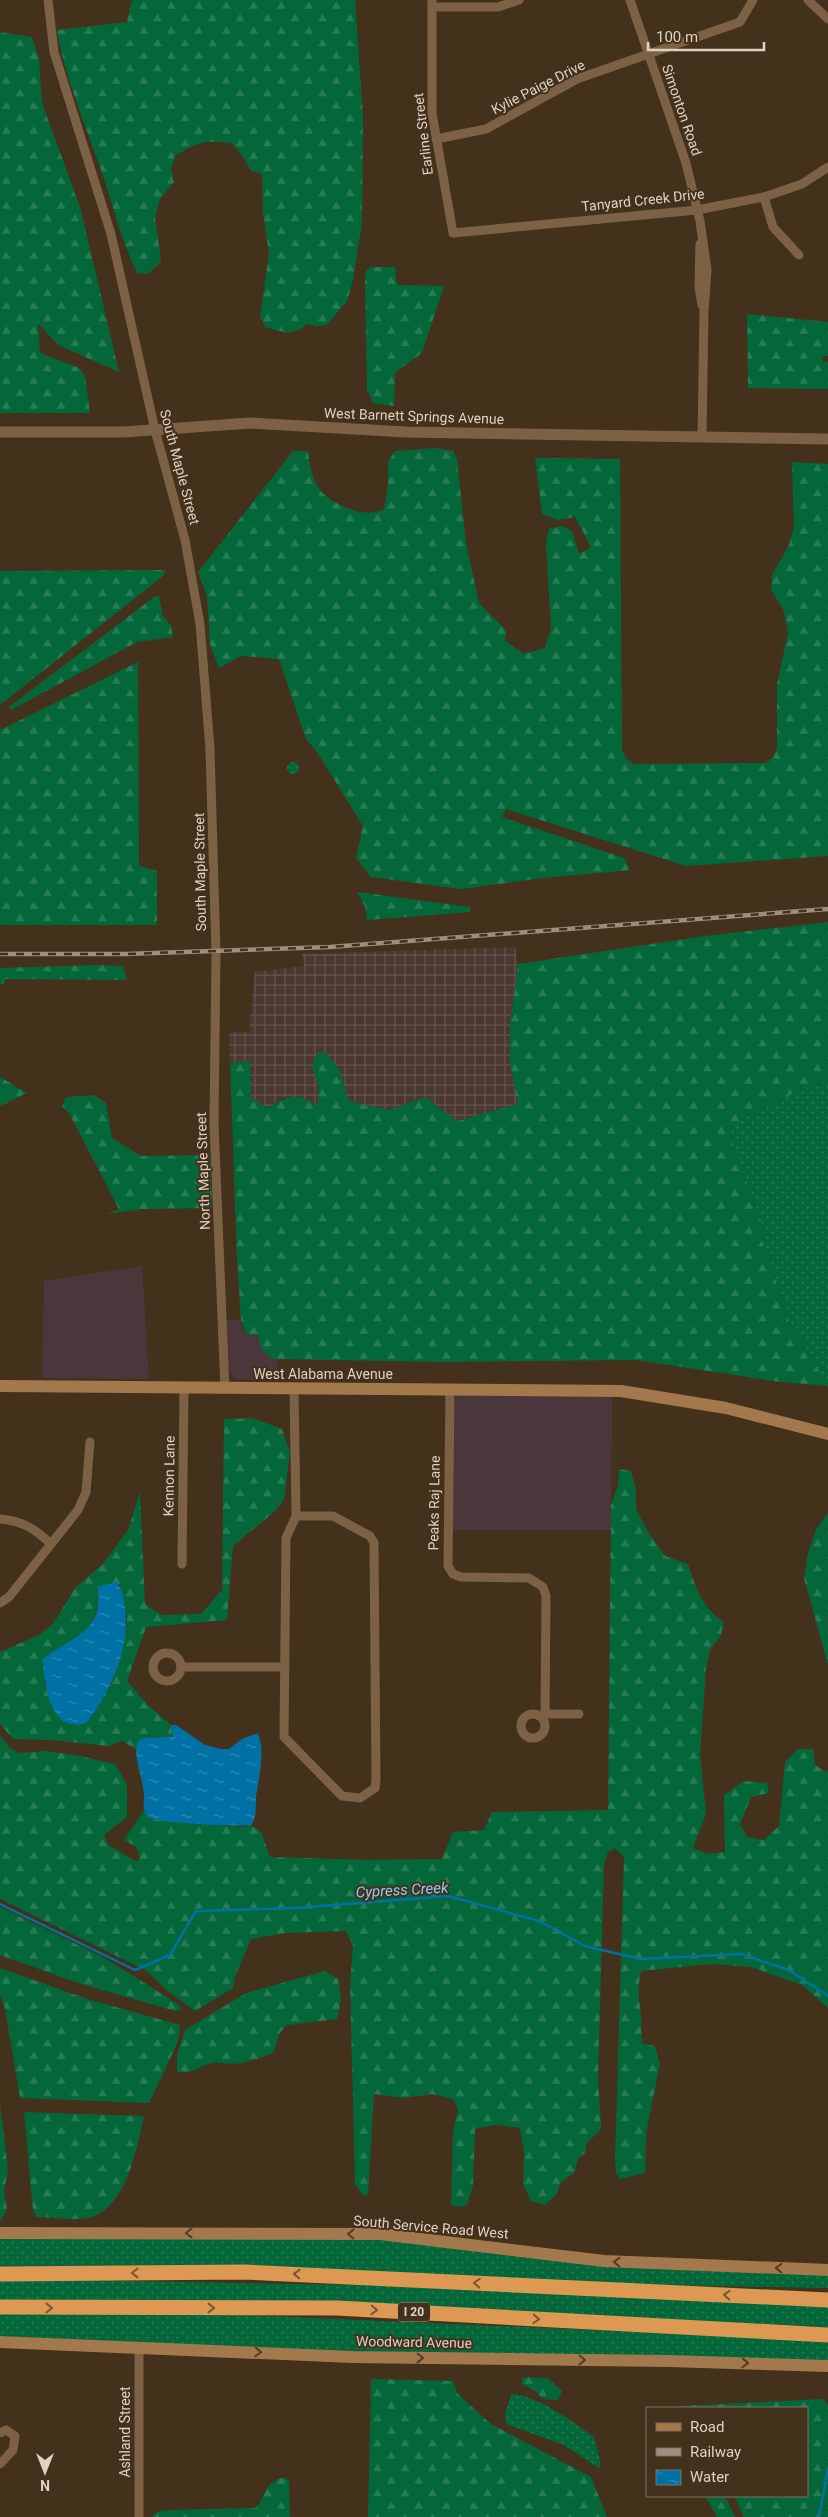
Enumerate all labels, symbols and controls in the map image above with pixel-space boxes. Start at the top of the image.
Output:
scale bar [648,20,764,52]
text: 100 m [656,28,698,46]
street label: Kylie Paige Drive [489,57,587,117]
street label: Simonton Road [659,62,705,158]
street label: Earline Street [410,92,436,176]
street label: Tanyard Creek Drive [581,186,705,214]
street label: West Barnett Springs Avenue [324,405,504,427]
street label: South Maple Street [157,408,203,527]
street label: South Maple Street [191,812,209,931]
street label: North Maple Street [193,1111,213,1230]
street label: West Alabama Avenue [253,1366,393,1382]
street label: Kennon Lane [160,1435,178,1517]
street label: Peaks Raj Lane [425,1455,443,1551]
water label: Cypress Creek [355,1879,449,1901]
street label: South Service Road West [353,2212,510,2242]
one-way arrow [184,2228,192,2238]
one-way arrow [347,2228,355,2239]
one-way arrow [613,2256,621,2267]
one-way arrow [775,2263,783,2273]
one-way arrow [131,2268,138,2278]
one-way arrow [293,2269,301,2279]
one-way arrow [473,2277,481,2288]
one-way arrow [723,2290,731,2301]
road number: I 20 [398,2302,430,2322]
one-way arrow [45,2303,53,2313]
one-way arrow [208,2303,215,2313]
one-way arrow [370,2304,378,2315]
one-way arrow [532,2313,540,2324]
street label: Woodward Avenue [356,2333,472,2351]
one-way arrow [254,2347,262,2358]
one-way arrow [416,2352,424,2363]
one-way arrow [579,2355,587,2365]
one-way arrow [741,2358,749,2369]
street label: Ashland Street [117,2386,133,2478]
legend [646,2407,808,2497]
text: Road [690,2418,724,2436]
text: Railway [690,2443,741,2461]
north arrow [20,2447,70,2497]
text: Water [690,2468,729,2486]
text: N [40,2477,50,2493]

